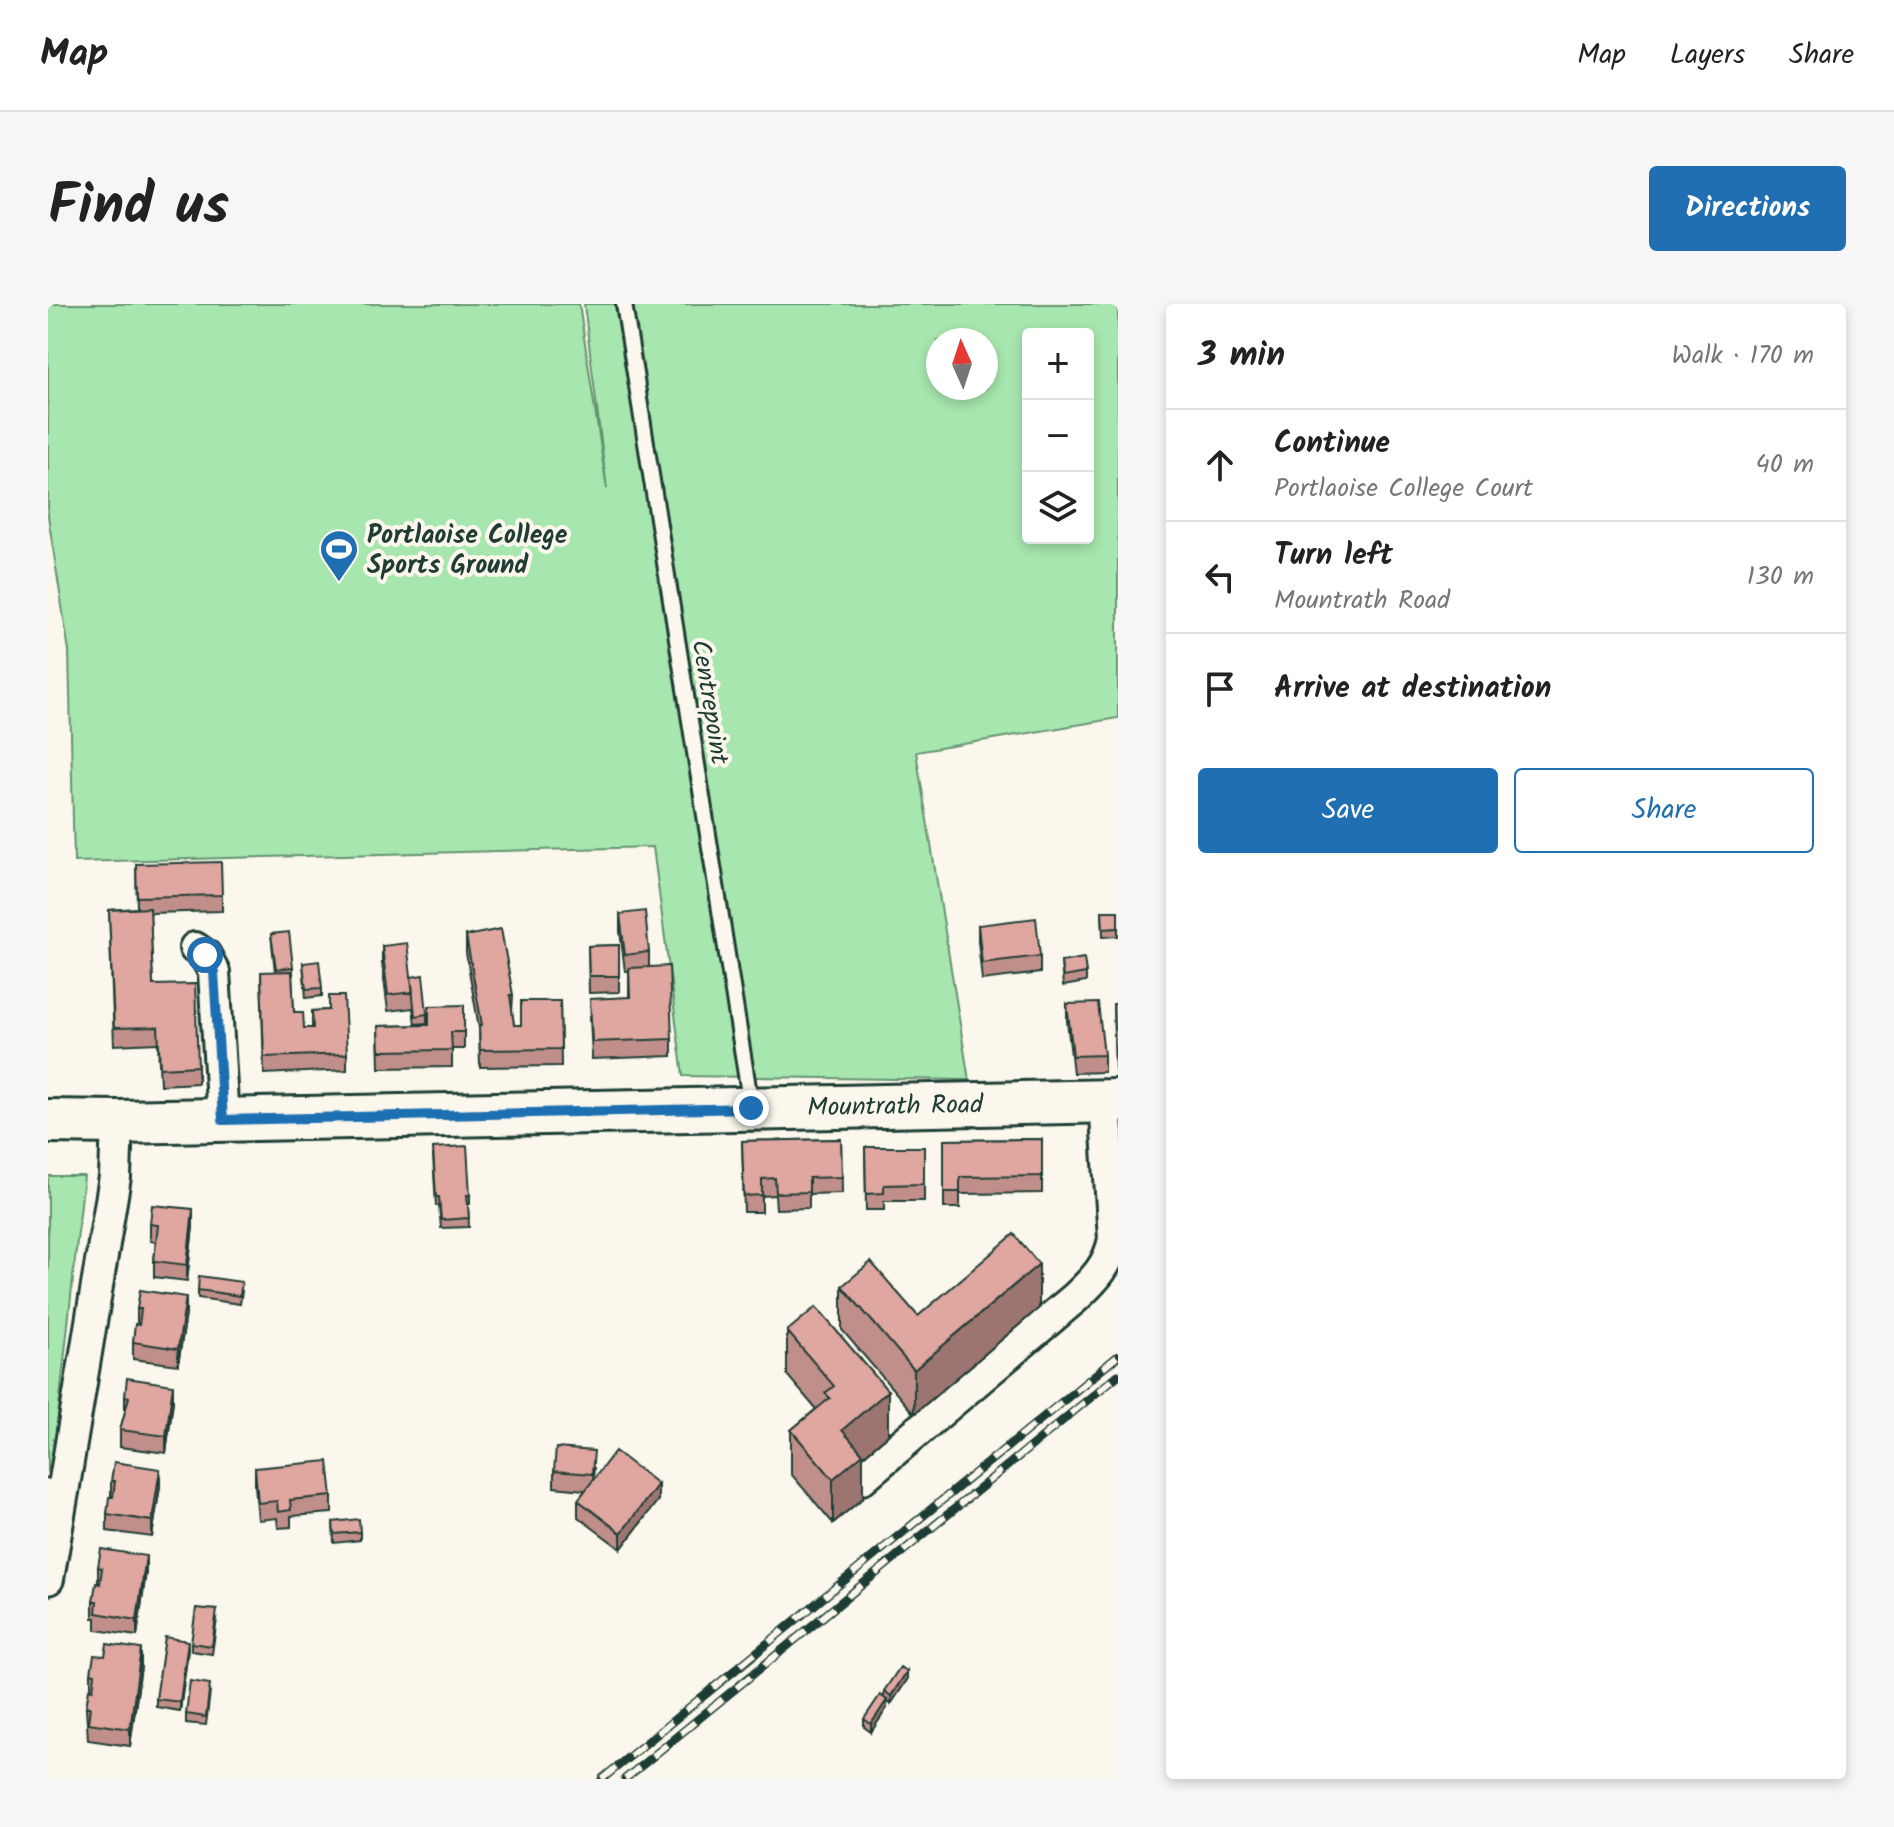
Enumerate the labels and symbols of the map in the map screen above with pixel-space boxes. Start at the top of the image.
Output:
north arrow [926,328,998,400]
place label: Portlaoise College Sports Ground [367,515,568,587]
sports icon: Portlaoise College Sports Ground [318,528,360,583]
street label: Centrepoint [678,637,740,769]
route start [187,937,223,973]
street label: Mountrath Road [807,1084,984,1130]
route end [733,1090,769,1126]

